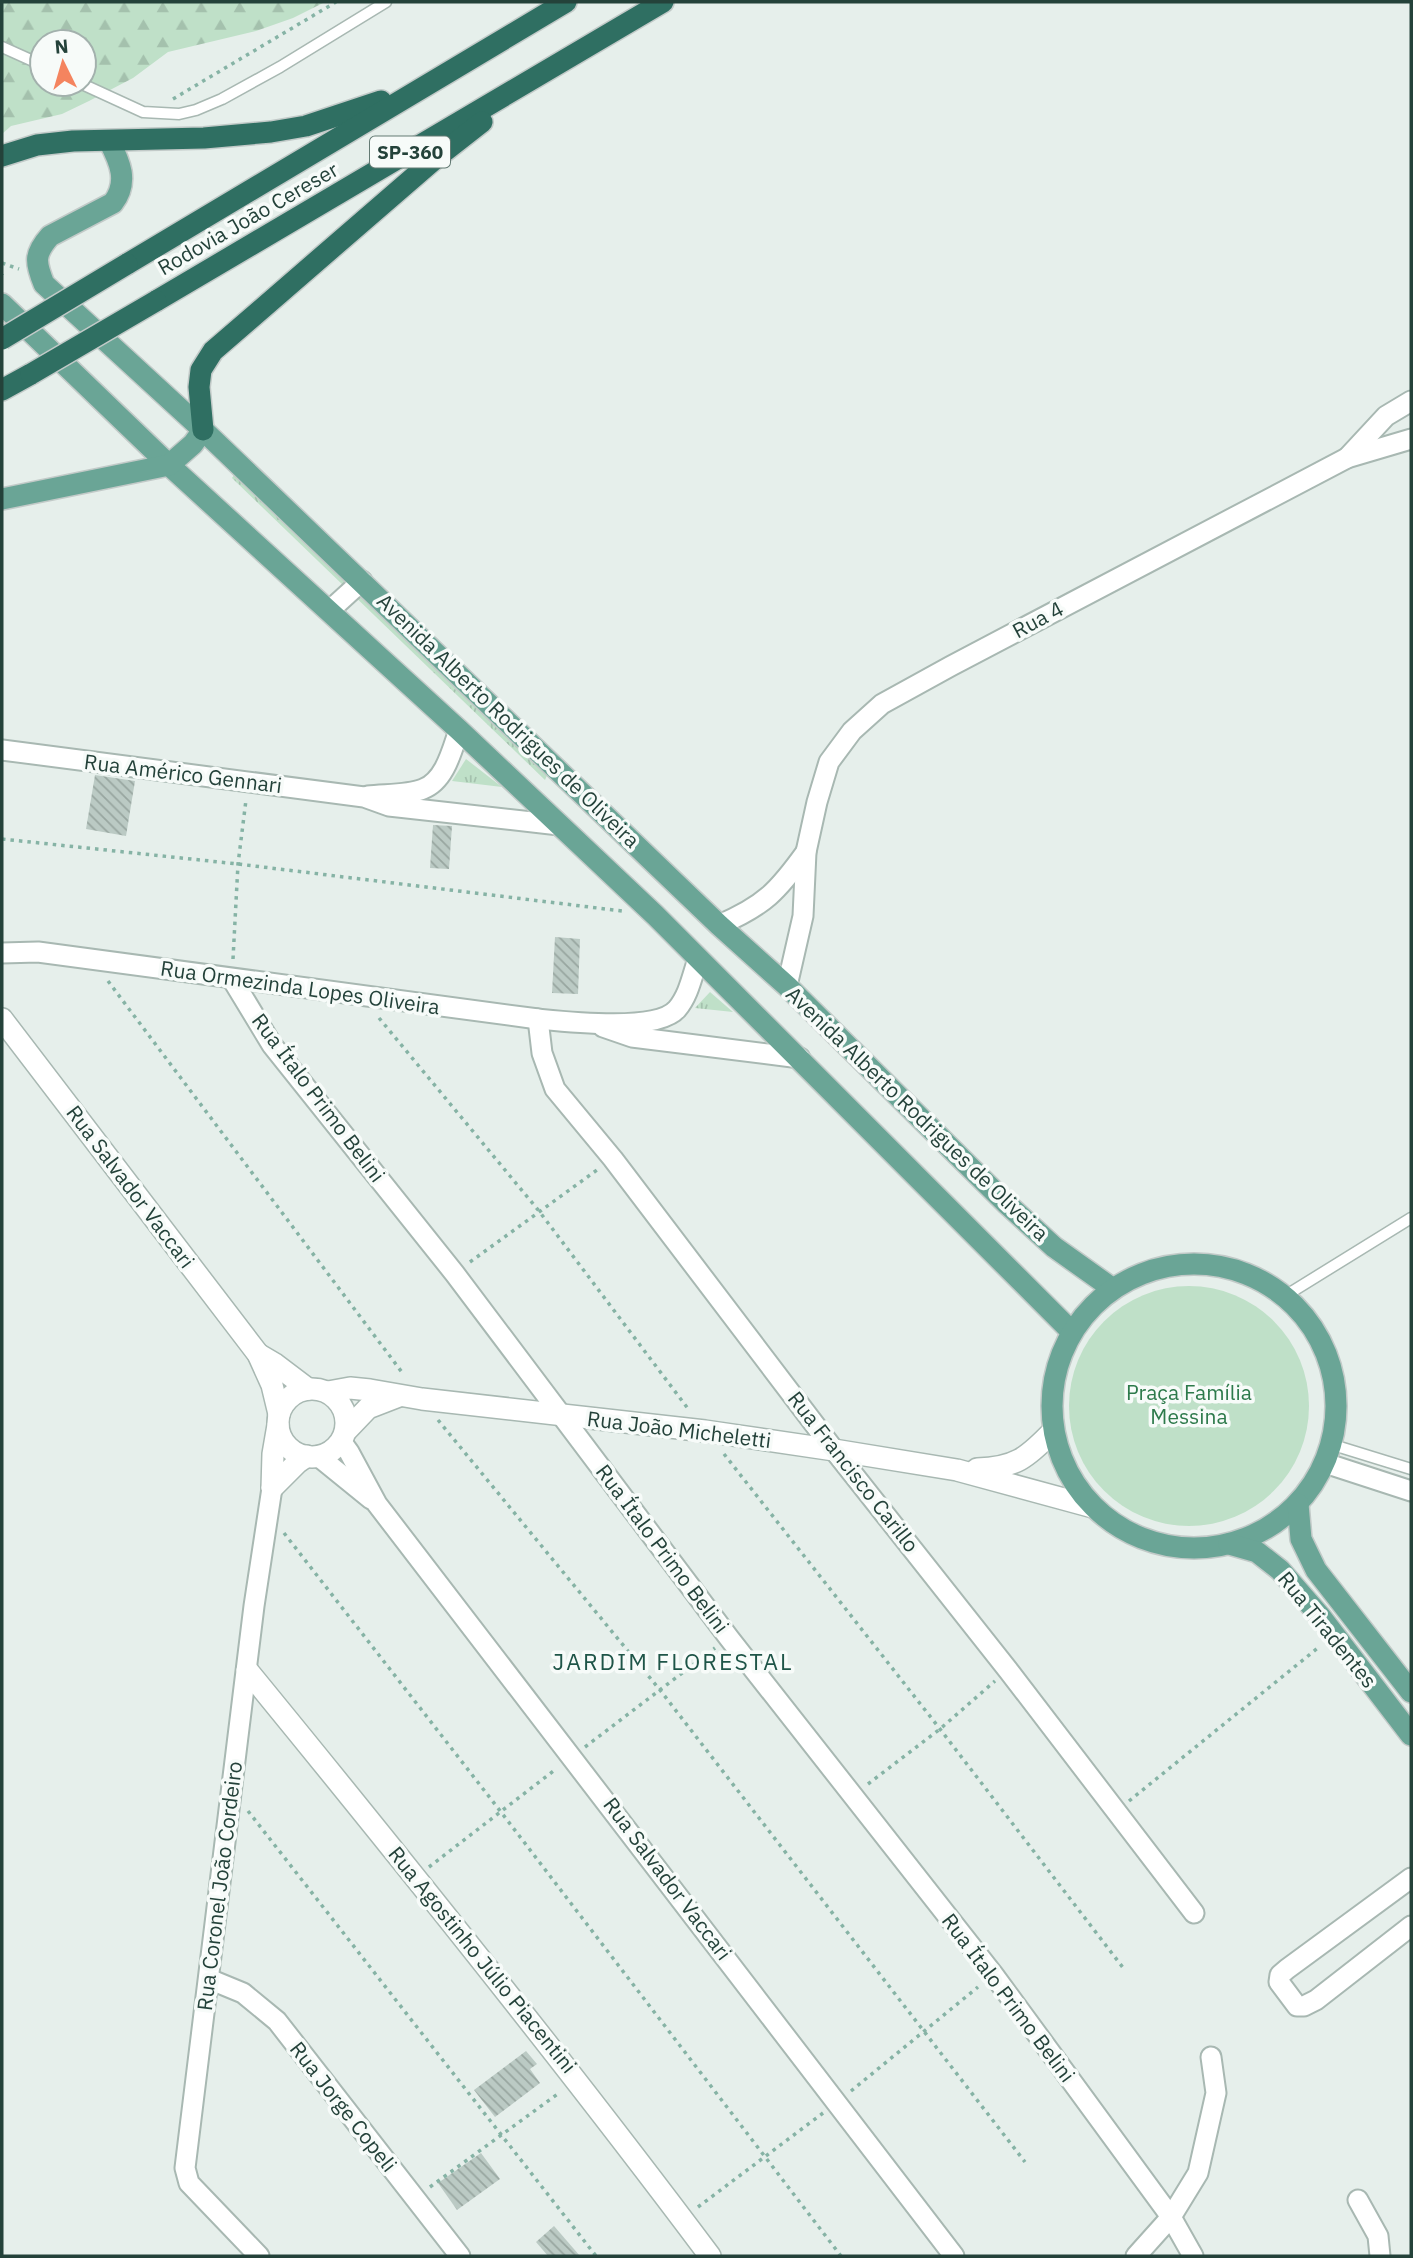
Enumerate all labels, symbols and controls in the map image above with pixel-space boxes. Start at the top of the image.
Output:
north arrow [28,28,98,98]
text: N [54,34,69,59]
road number: SP-360 [370,136,450,168]
street label: Rodovia João Cereser [152,155,343,281]
street label: Avenida Alberto Rodrigues de Oliveira [371,587,646,854]
street label: Rua 4 [1007,594,1068,644]
street label: Rua Américo Gennari [83,747,284,799]
street label: Rua Ormezinda Lopes Oliveira [159,954,442,1020]
street label: Avenida Alberto Rodrigues de Oliveira [780,980,1055,1247]
street label: Rua Ítalo Primo Belini [246,1007,392,1188]
street label: Rua Salvador Vaccari [60,1099,201,1273]
park label: Praça Família Messina [1126,1378,1252,1430]
street label: Rua Francisco Carillo [782,1385,925,1558]
street label: Rua João Micheletti [585,1404,773,1454]
street label: Rua Ítalo Primo Belini [590,1458,736,1639]
street label: Rua Tiradentes [1272,1565,1383,1693]
district label: JARDIM FLORESTAL [553,1646,793,1676]
street label: Rua Coronel João Cordeiro [190,1760,248,2012]
street label: Rua Salvador Vaccari [597,1791,738,1965]
street label: Rua Agostinho Júlio Piacentini [382,1840,583,2079]
street label: Rua Ítalo Primo Belini [936,1907,1082,2088]
street label: Rua Jorge Copeli [284,2035,404,2177]

